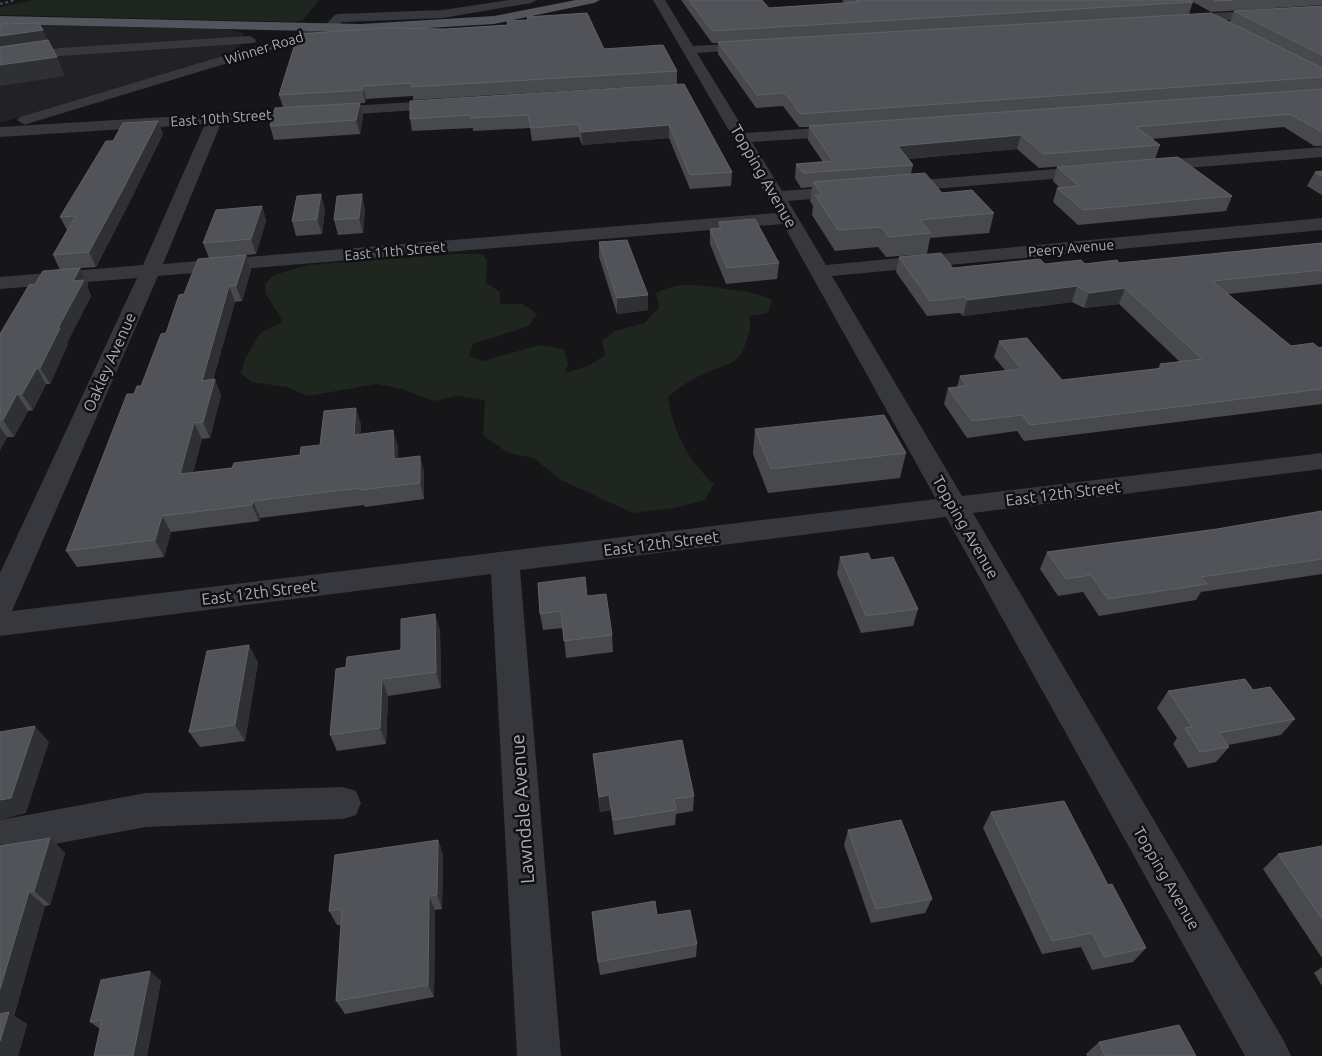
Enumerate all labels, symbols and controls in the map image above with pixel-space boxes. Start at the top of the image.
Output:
street label: Winner Road [223,28,305,68]
street label: East 10th Street [170,106,273,130]
street label: Topping Avenue [727,121,801,231]
street label: Peery Avenue [1027,236,1115,260]
street label: East 11th Street [344,239,447,263]
street label: Oakley Avenue [79,309,139,415]
street label: Topping Avenue [929,472,1003,582]
street label: East 12th Street [1004,477,1122,509]
street label: East 12th Street [602,527,720,559]
street label: East 12th Street [200,576,318,608]
street label: Lawndale Avenue [506,734,538,884]
street label: Topping Avenue [1130,823,1204,933]

